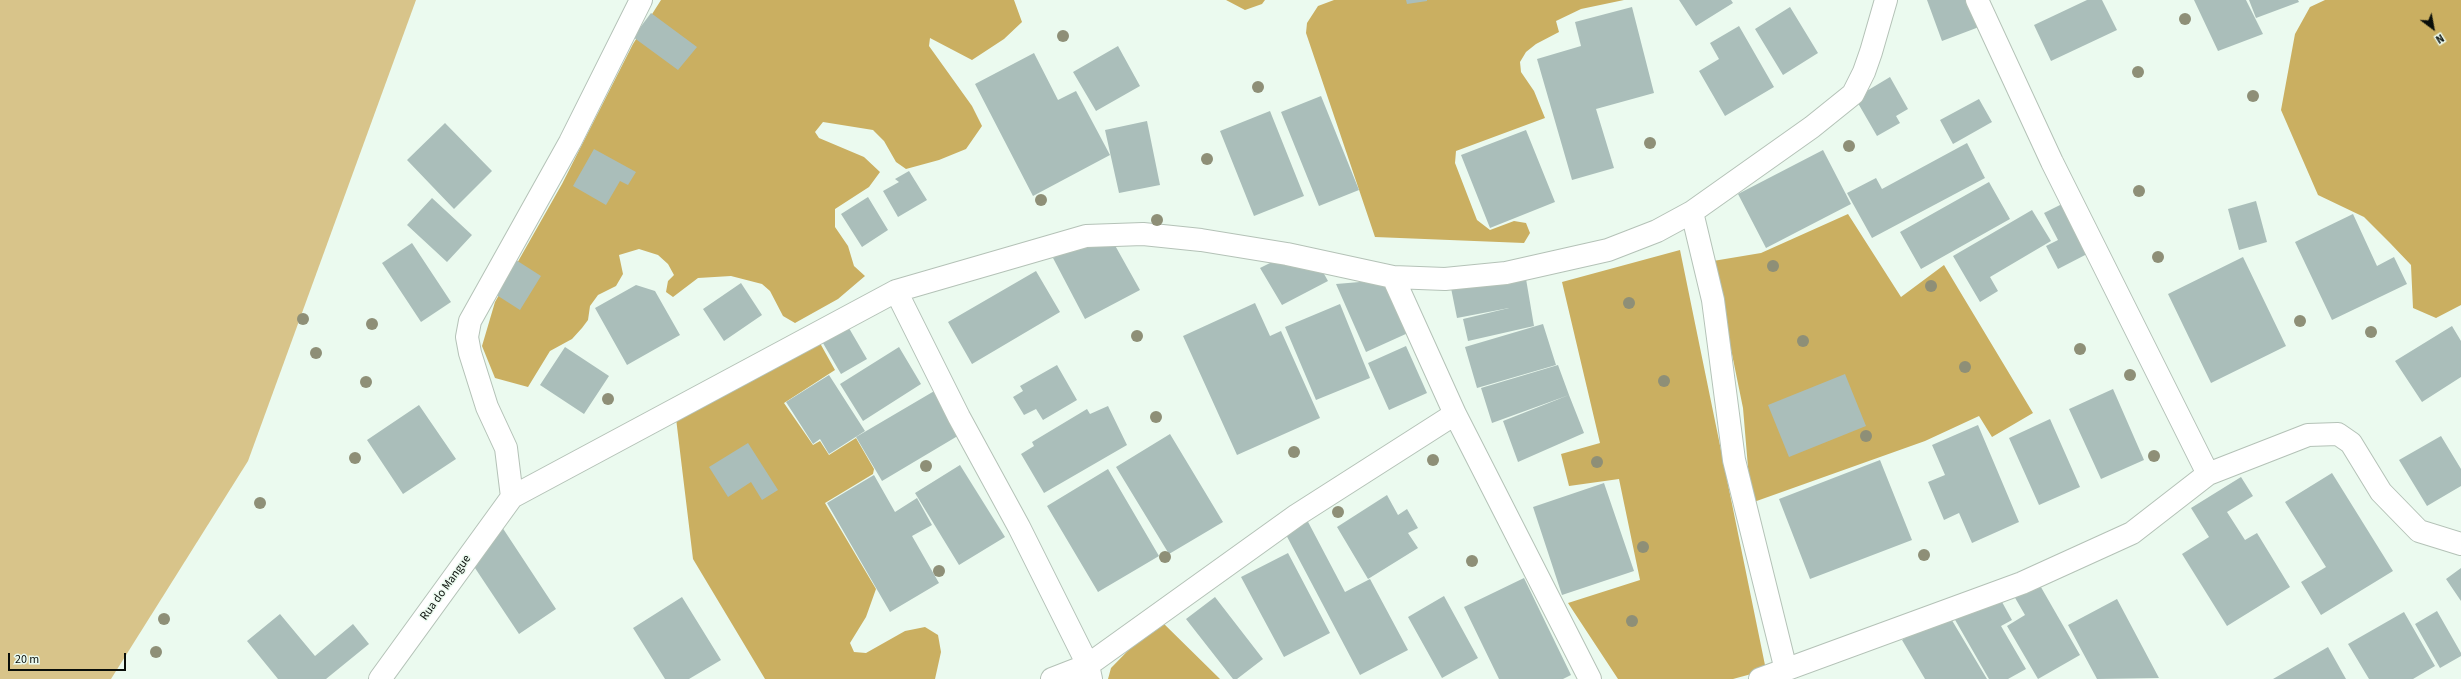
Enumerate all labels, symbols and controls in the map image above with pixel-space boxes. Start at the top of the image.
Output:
north arrow [2413,8,2453,48]
text: N [2433,30,2447,47]
street label: Rua do Mangue [417,553,475,623]
scale bar [10,645,128,671]
text: 20 m [15,651,39,668]

